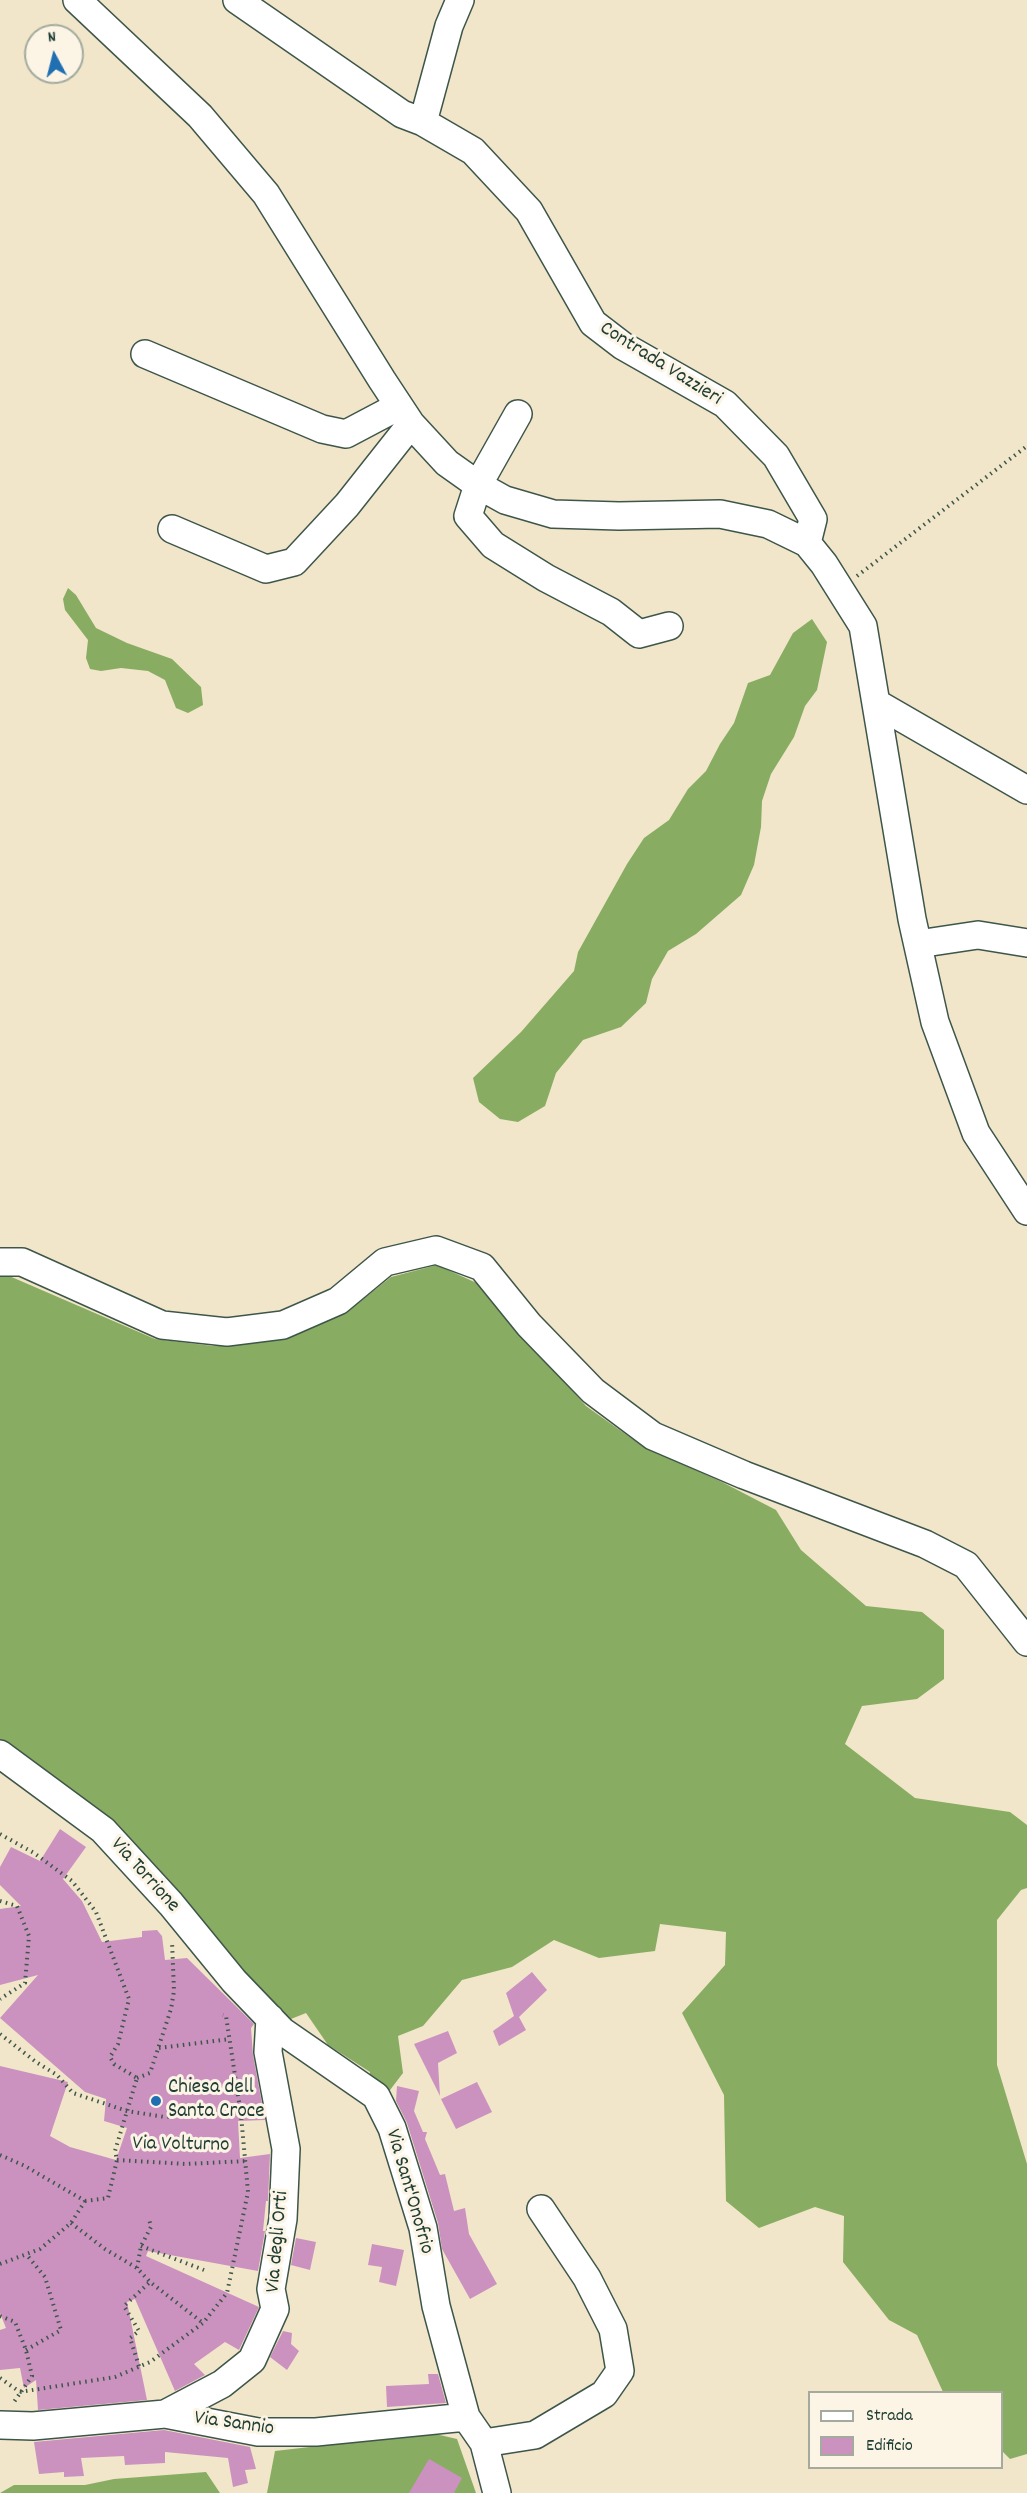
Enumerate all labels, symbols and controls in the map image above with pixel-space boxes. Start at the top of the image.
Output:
north arrow [24,24,84,84]
text: N [47,26,57,50]
street label: Contrada Vazzieri [594,317,726,413]
street label: Via Torrione [104,1833,184,1919]
place label: Chiesa dell Santa Croce [168,2076,264,2126]
marker: Chiesa dell Santa Croce [149,2094,163,2108]
street label: Via Sant'Onofrio [378,2127,438,2257]
street label: Via Volturno [132,2133,230,2159]
street label: Via degli Orti [262,2190,296,2294]
legend [808,2391,1003,2469]
text: Strada [866,2404,913,2429]
street label: Via Sannio [192,2407,276,2443]
text: Edificio [866,2434,913,2459]

